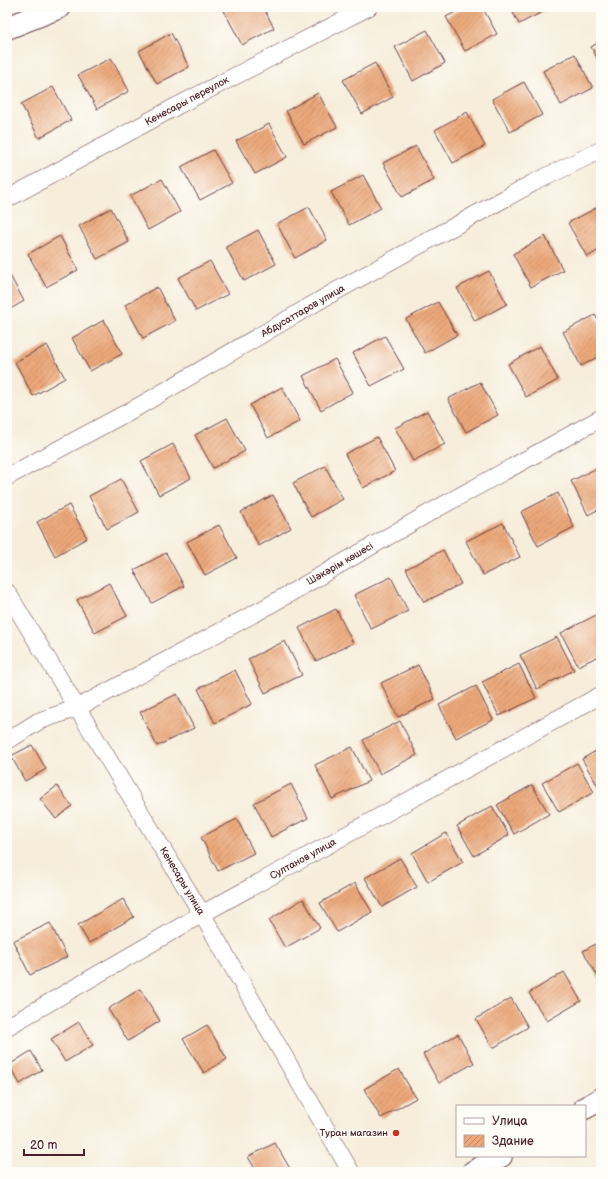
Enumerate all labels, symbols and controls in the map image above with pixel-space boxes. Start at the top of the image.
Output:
street label: Кенесары переулок [143,74,231,128]
street label: Абдусаттаров улица [258,282,347,340]
street label: Шәкәрім көшесі [305,540,375,588]
street label: Султанов улица [268,836,338,882]
street label: Кенесары улица [157,845,207,917]
legend [456,1105,586,1157]
text: Улица [492,1114,528,1129]
place label: Туран магазин [320,1127,388,1139]
marker: Туран магазин [391,1128,401,1138]
scale bar [24,1131,84,1157]
text: Здание [492,1134,534,1149]
text: 20 m [30,1138,57,1153]

